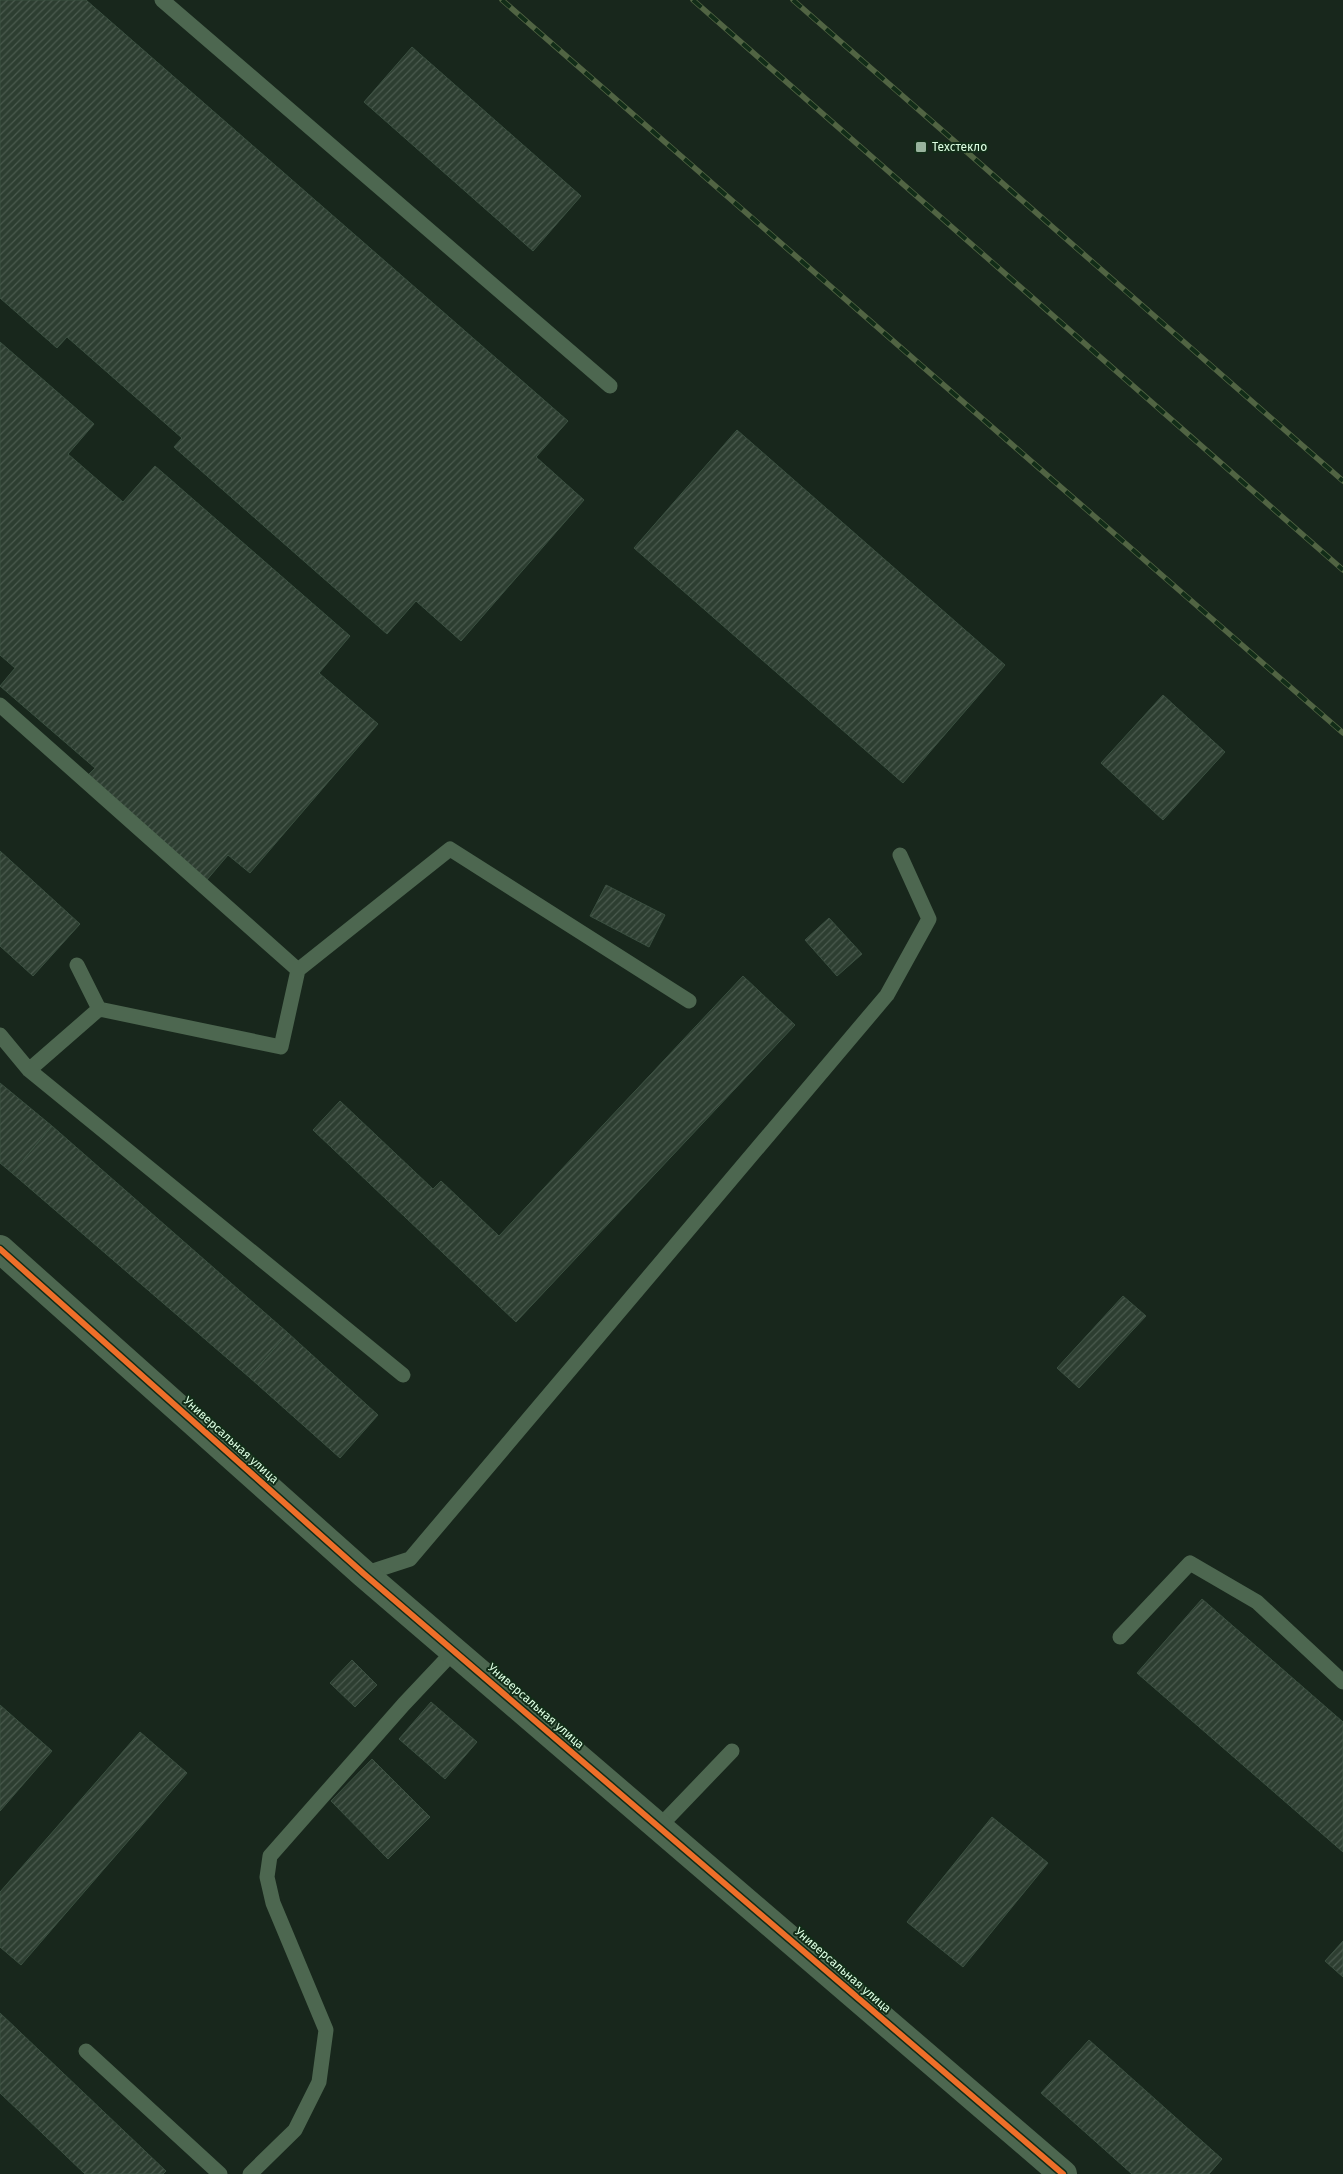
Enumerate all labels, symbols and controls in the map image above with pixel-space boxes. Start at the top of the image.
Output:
marker: Техстекло [914,140,928,154]
place label: Техстекло [932,140,987,154]
street label: Универсальная улица [181,1394,281,1486]
street label: Универсальная улица [485,1660,587,1752]
street label: Универсальная улица [792,1924,894,2016]

